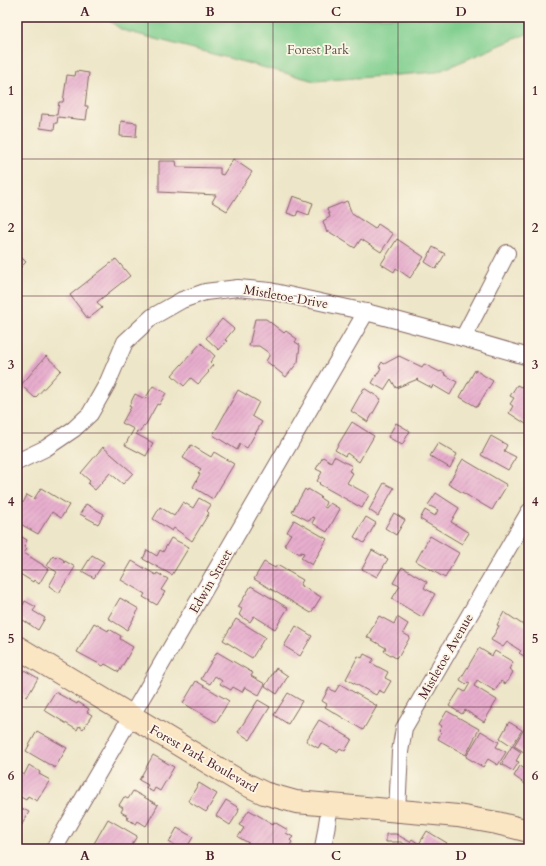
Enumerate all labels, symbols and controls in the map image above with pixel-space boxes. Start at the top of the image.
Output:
text: A [80,3,90,21]
text: B [205,3,215,21]
text: C [331,3,341,21]
text: D [455,3,467,21]
park label: Forest Park [287,41,349,59]
text: 1 [8,82,14,100]
text: 1 [532,82,538,100]
text: 2 [8,219,15,237]
text: 2 [532,219,539,237]
street label: Mistletoe Drive [242,281,330,313]
text: 3 [8,356,15,374]
text: 3 [532,356,539,374]
text: 4 [8,493,15,511]
text: 4 [532,493,539,511]
street label: Edwin Street [185,546,236,617]
street label: Mistletoe Avenue [414,610,478,703]
text: 5 [8,630,14,648]
text: 5 [532,630,538,648]
street label: Forest Park Boulevard [146,721,261,797]
text: 6 [8,767,15,785]
text: 6 [532,767,539,785]
text: A [80,847,90,865]
text: B [205,847,215,865]
text: C [331,847,341,865]
text: D [455,847,467,865]

